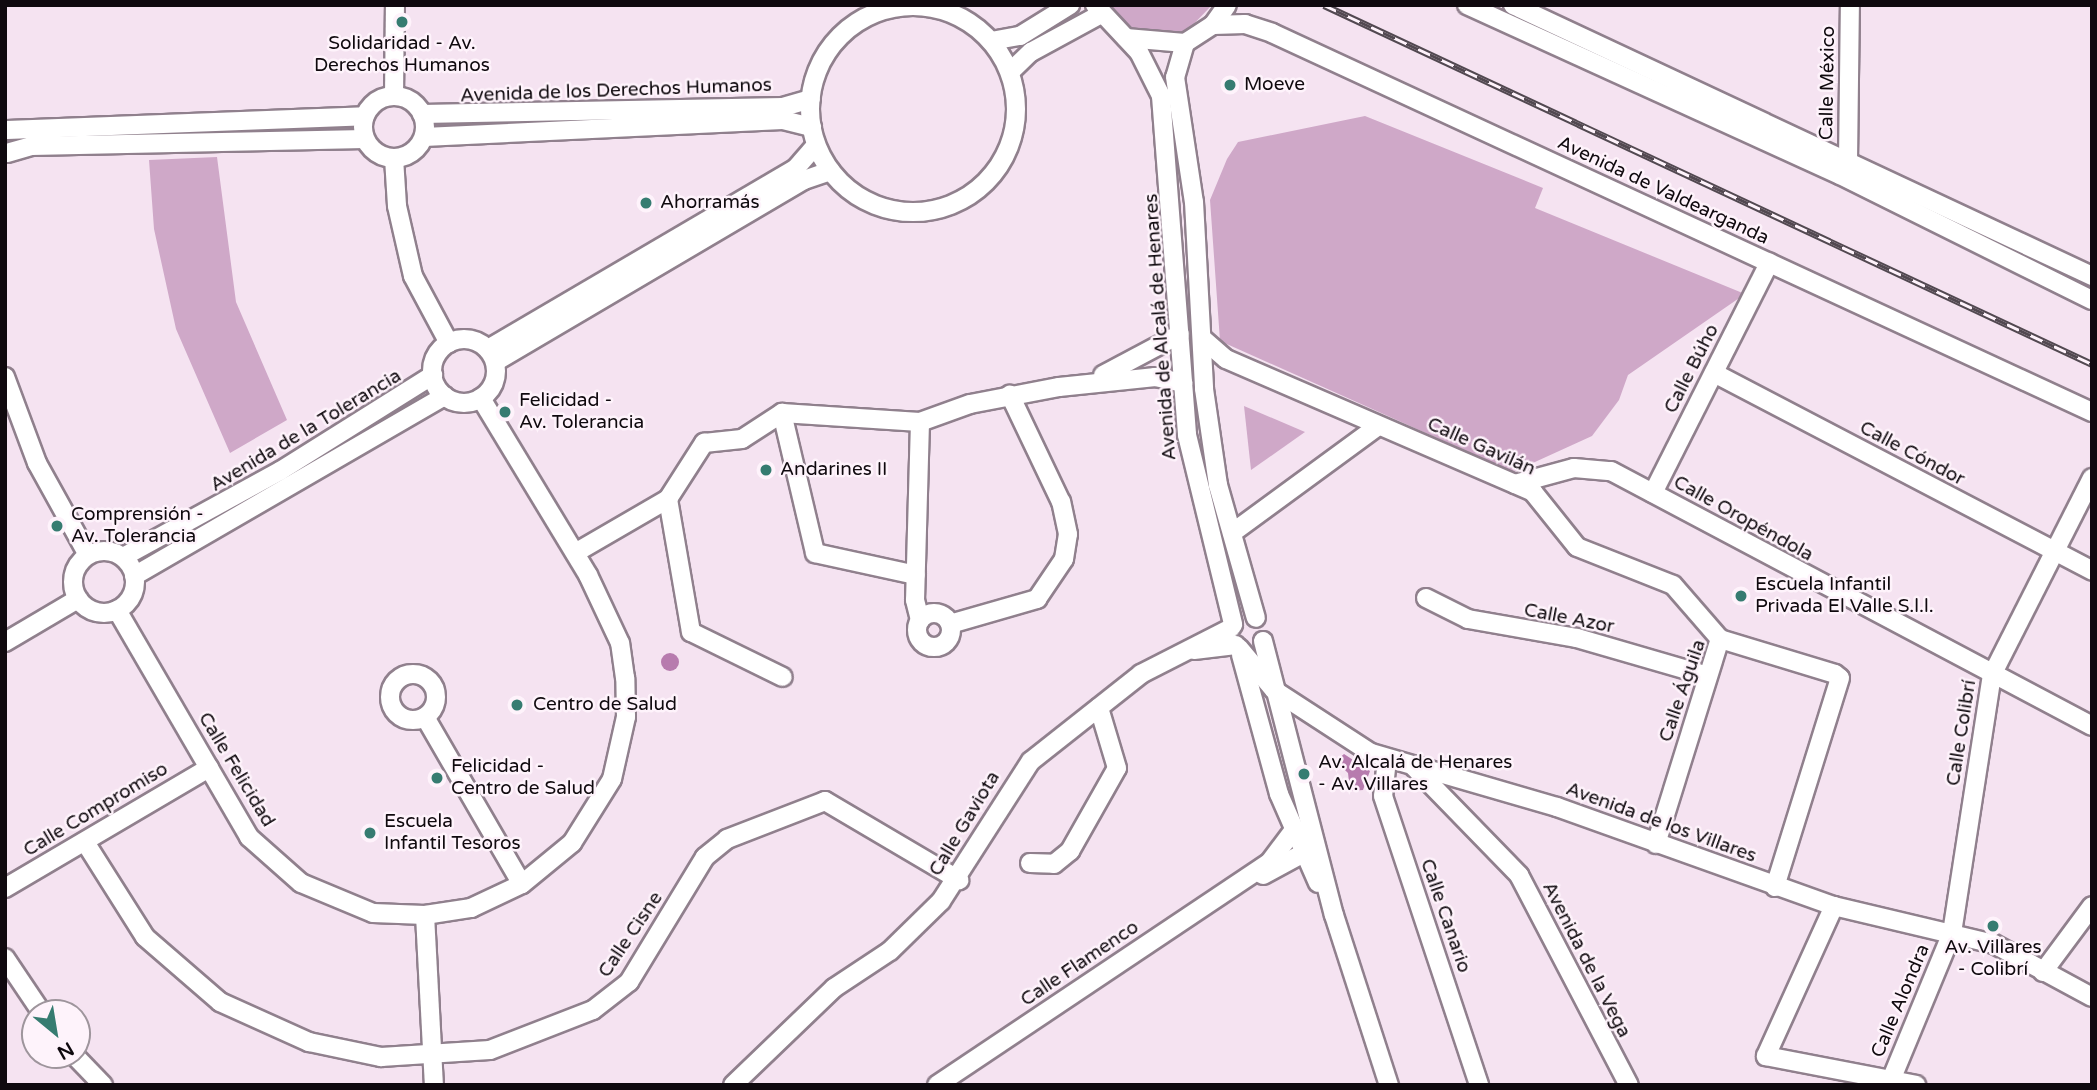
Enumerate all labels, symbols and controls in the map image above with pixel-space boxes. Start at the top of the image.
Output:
marker: Solidaridad - Av. Derechos Humanos [394,14,410,30]
street label: Calle México [1816,26,1840,140]
place label: Solidaridad - Av. Derechos Humanos [314,33,490,77]
street label: Avenida de los Derechos Humanos [460,74,772,108]
place label: Moeve [1244,74,1305,96]
marker: Moeve [1222,77,1238,93]
street label: Avenida de Valdearganda [1554,132,1772,250]
place label: Ahorramás [660,192,760,214]
street label: Avenida de Alcalá de Henares [1140,193,1182,461]
marker: Ahorramás [638,195,654,211]
street label: Calle Búho [1660,321,1724,417]
street label: Avenida de la Tolerancia [206,365,406,497]
place label: Felicidad - Av. Tolerancia [519,390,644,434]
marker: Felicidad - Av. Tolerancia [497,404,513,420]
street label: Calle Gavilán [1424,413,1538,481]
street label: Calle Cóndor [1855,417,1969,491]
place label: Andarines II [780,459,888,481]
marker: Andarines II [758,462,774,478]
street label: Calle Oropéndola [1669,471,1817,567]
place label: Comprensión - Av. Tolerancia [71,504,204,548]
marker: Comprensión - Av. Tolerancia [49,518,65,534]
place label: Escuela Infantil Privada El Valle S.l.l. [1755,574,1934,618]
marker: Escuela Infantil Privada El Valle S.l.l. [1733,588,1749,604]
street label: Calle Azor [1522,599,1616,639]
street label: Calle Águila [1655,637,1711,745]
street label: Calle Colibrí [1942,678,1982,788]
place label: Centro de Salud [533,694,677,716]
marker: Centro de Salud [507,695,527,715]
street label: Calle Felicidad [193,709,279,831]
place label: Av. Alcalá de Henares - Av. Villares [1318,752,1512,796]
place label: Felicidad - Centro de Salud [451,756,595,800]
street label: Calle Compromiso [20,758,172,862]
marker: Av. Alcalá de Henares - Av. Villares [1296,766,1312,782]
street label: Calle Gaviota [925,767,1005,881]
marker: Felicidad - Centro de Salud [429,770,445,786]
street label: Avenida de los Villares [1563,778,1759,868]
place label: Escuela Infantil Tesoros [384,811,521,855]
marker: Escuela Infantil Tesoros [362,825,378,841]
street label: Calle Canario [1415,856,1475,976]
street label: Avenida de la Vega [1537,878,1635,1042]
street label: Calle Cisne [594,888,668,982]
street label: Calle Flamenco [1017,916,1143,1012]
marker: Av. Villares - Colibrí [1985,918,2001,934]
place label: Av. Villares - Colibrí [1944,937,2042,981]
street label: Calle Alondra [1867,941,1935,1061]
north arrow [21,999,91,1069]
text: N [53,1037,78,1064]

